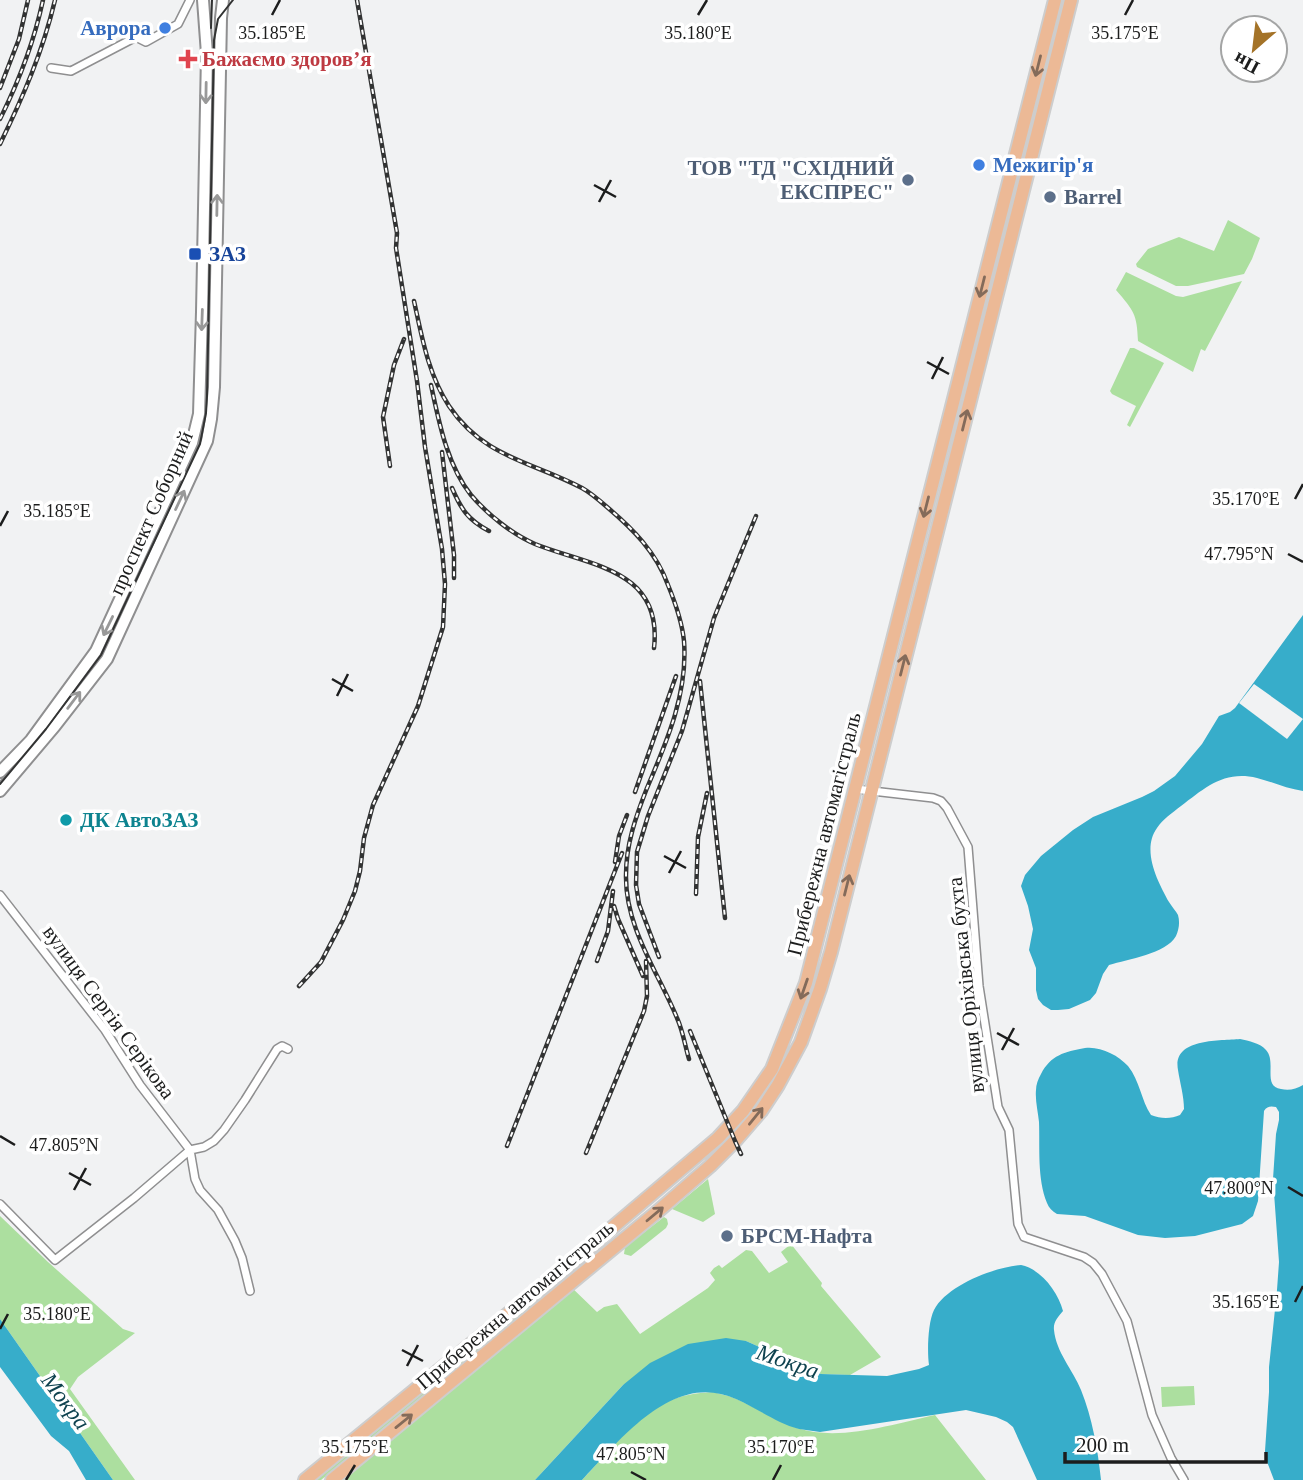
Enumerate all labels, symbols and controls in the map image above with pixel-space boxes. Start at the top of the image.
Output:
north arrow [1219,14,1289,84]
place label: Аврора [80,16,151,40]
marker: Аврора [157,20,173,36]
text: 35.185°E [238,23,306,43]
text: 35.180°E [664,23,732,43]
text: 35.175°E [1091,23,1159,43]
place label: Бажаємо здоровʼя [202,47,372,71]
text: Пн [1230,48,1263,79]
marker: Бажаємо здоровʼя [180,51,196,67]
one-way arrow [1031,54,1044,77]
one-way arrow [199,81,213,104]
place label: Межигір'я [993,153,1093,177]
place label: ТОВ "ТД "СХІДНИЙ ЕКСПРЕС" [688,156,894,204]
marker: Межигір'я [971,157,987,173]
marker: ТОВ "ТД "СХІДНИЙ ЕКСПРЕС" [900,172,916,188]
place label: Barrel [1064,185,1122,209]
marker: Barrel [1042,189,1058,205]
one-way arrow [211,194,224,217]
place label: ЗАЗ [209,242,246,266]
marker: ЗАЗ [187,246,203,262]
one-way arrow [975,275,988,298]
one-way arrow [196,308,209,331]
one-way arrow [959,410,972,432]
street label: проспект Соборний [104,427,198,599]
text: 35.170°E [1212,489,1280,509]
one-way arrow [174,490,187,511]
one-way arrow [919,495,932,518]
text: 35.185°E [23,501,91,521]
text: 47.795°N [1204,544,1274,564]
one-way arrow [101,615,115,636]
one-way arrow [897,654,910,677]
one-way arrow [67,691,82,710]
street label: Прибережна автомагістраль [782,710,866,958]
place label: ДК АвтоЗАЗ [80,808,198,832]
marker: ДК АвтоЗАЗ [58,812,74,828]
one-way arrow [841,874,854,897]
street label: вулиця Оріхівська бухта [943,875,989,1094]
street label: вулиця Сергія Серікова [38,921,180,1104]
one-way arrow [797,977,809,999]
one-way arrow [749,1107,764,1125]
text: 47.805°N [29,1135,99,1155]
text: 47.800°N [1204,1178,1274,1198]
one-way arrow [645,1206,663,1222]
street label: Прибережна автомагістраль [411,1215,619,1395]
place label: БРСМ-Нафта [741,1224,873,1248]
marker: БРСМ-Нафта [719,1228,735,1244]
text: 35.165°E [1212,1292,1280,1312]
text: 35.180°E [23,1304,91,1324]
water label: Мокра [753,1339,822,1384]
water label: Мокра [36,1367,95,1434]
one-way arrow [394,1413,412,1429]
scale bar [1065,1420,1266,1464]
text: 200 m [1076,1433,1129,1457]
text: 35.175°E [321,1437,389,1457]
text: 35.170°E [747,1437,815,1457]
text: 47.805°N [596,1444,666,1464]

